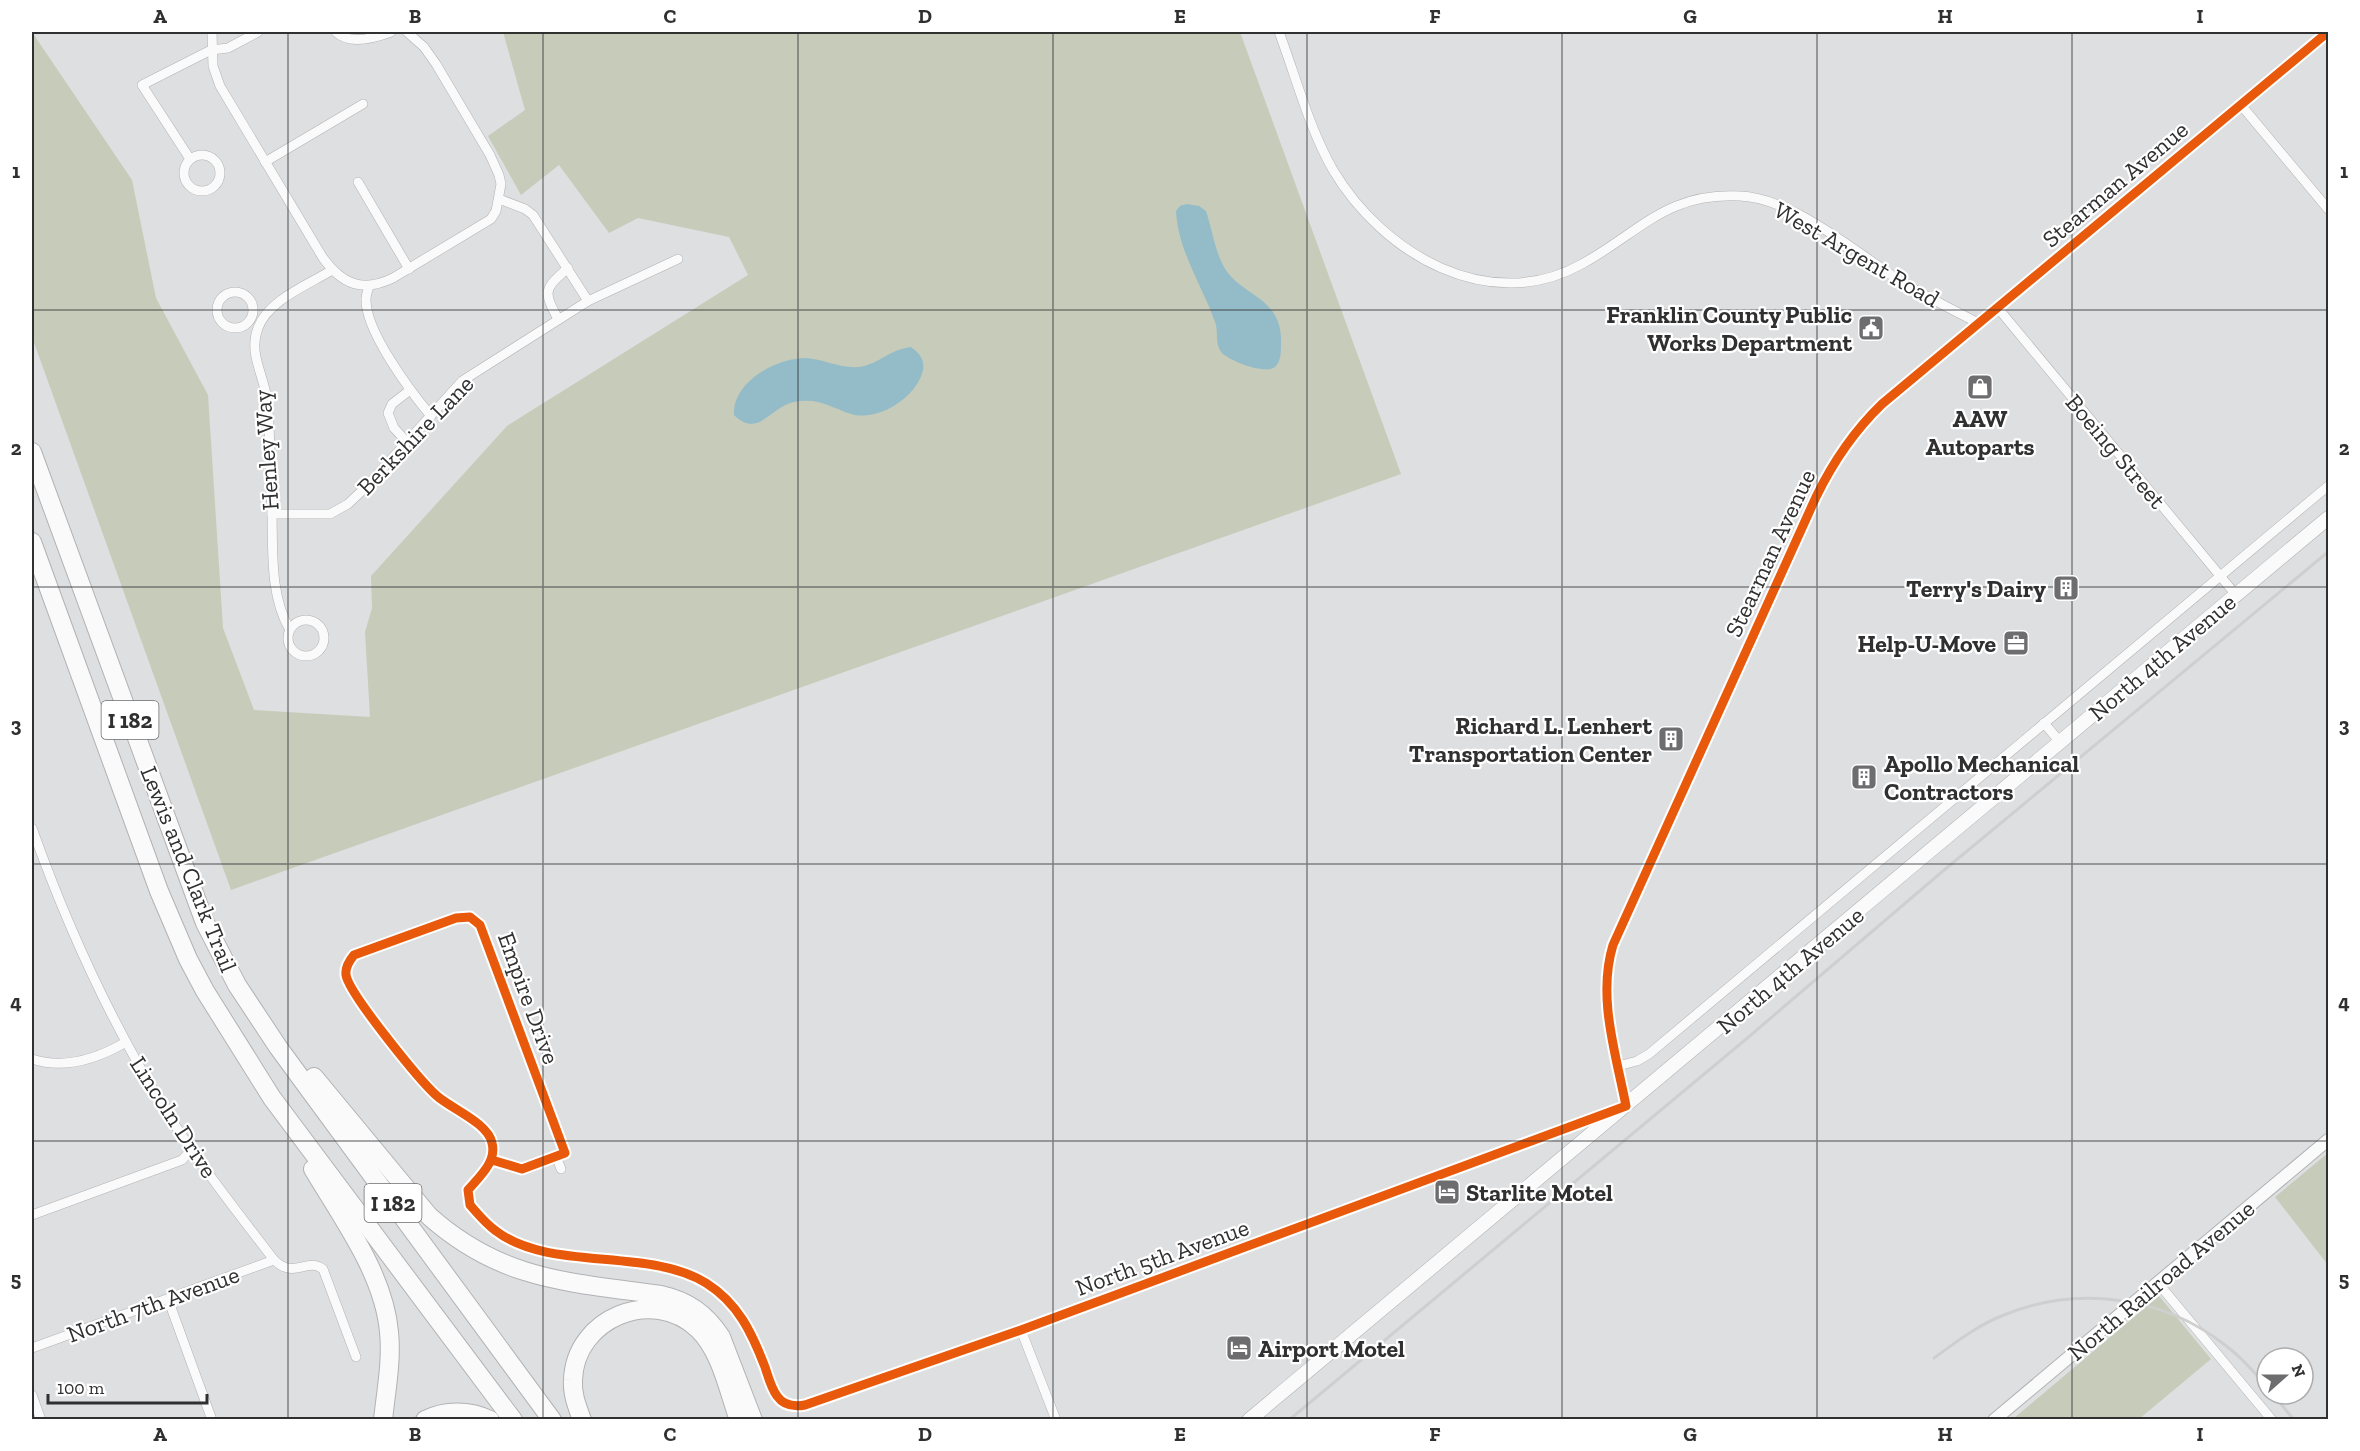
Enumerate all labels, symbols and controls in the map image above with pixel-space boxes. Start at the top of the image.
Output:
text: A [153,4,167,28]
text: B [409,4,421,28]
text: C [664,4,677,28]
text: D [918,4,932,28]
text: E [1174,4,1186,28]
text: F [1429,4,1441,28]
text: G [1683,4,1697,28]
text: H [1937,4,1953,28]
text: I [2196,4,2204,28]
street label: Stearman Avenue [2036,115,2194,253]
text: 1 [12,159,20,183]
text: 1 [2340,159,2348,183]
street label: West Argent Road [1769,195,1945,313]
place label: Franklin County Public Works Department [1606,300,1852,357]
public building icon: Franklin County Public Works Department [1856,313,1886,343]
street label: Berkshire Lane [351,369,479,501]
shop icon: AAW Autoparts [1965,372,1995,402]
street label: Henley Way [247,388,285,511]
street label: Boeing Street [2060,388,2172,514]
place label: AAW Autoparts [1925,404,2035,461]
text: 2 [11,436,22,460]
text: 2 [2339,436,2350,460]
street label: Stearman Avenue [1719,465,1821,641]
building icon: Terry's Dairy [2051,573,2081,603]
place label: Terry's Dairy [1906,574,2046,603]
street label: North 4th Avenue [2083,587,2241,727]
office icon: Help-U-Move [2001,628,2031,658]
place label: Help-U-Move [1857,629,1996,658]
road number: I 182 [102,701,158,739]
place label: Richard L. Lenhert Transportation Center [1409,711,1652,768]
text: 3 [11,713,22,737]
text: 3 [2339,713,2350,737]
building icon: Richard L. Lenhert Transportation Center [1656,724,1686,754]
place label: Apollo Mechanical Contractors [1884,749,2079,806]
street label: Lewis and Clark Trail [134,762,244,976]
building icon: Apollo Mechanical Contractors [1849,762,1879,792]
street label: North 4th Avenue [1711,900,1869,1040]
street label: Empire Drive [492,928,566,1068]
text: 4 [10,990,22,1014]
text: 4 [2338,990,2350,1014]
street label: Lincoln Drive [124,1051,224,1183]
hotel icon: Starlite Motel [1432,1177,1462,1207]
place label: Starlite Motel [1466,1178,1613,1207]
road number: I 182 [364,1184,422,1222]
street label: North Railroad Avenue [2062,1194,2260,1366]
street label: North 5th Avenue [1071,1212,1253,1302]
street label: North 7th Avenue [63,1259,243,1349]
text: 5 [11,1267,21,1291]
text: 5 [2339,1267,2349,1291]
hotel icon: Airport Motel [1224,1333,1254,1363]
place label: Airport Motel [1258,1334,1405,1363]
north arrow [2255,1346,2315,1406]
text: N [2287,1362,2310,1380]
scale bar [48,1367,207,1405]
text: 100 m [57,1377,105,1399]
text: A [153,1422,167,1446]
text: B [409,1422,421,1446]
text: C [664,1422,677,1446]
text: D [918,1422,932,1446]
text: E [1174,1422,1186,1446]
text: F [1429,1422,1441,1446]
text: G [1683,1422,1697,1446]
text: H [1937,1422,1953,1446]
text: I [2196,1422,2204,1446]

